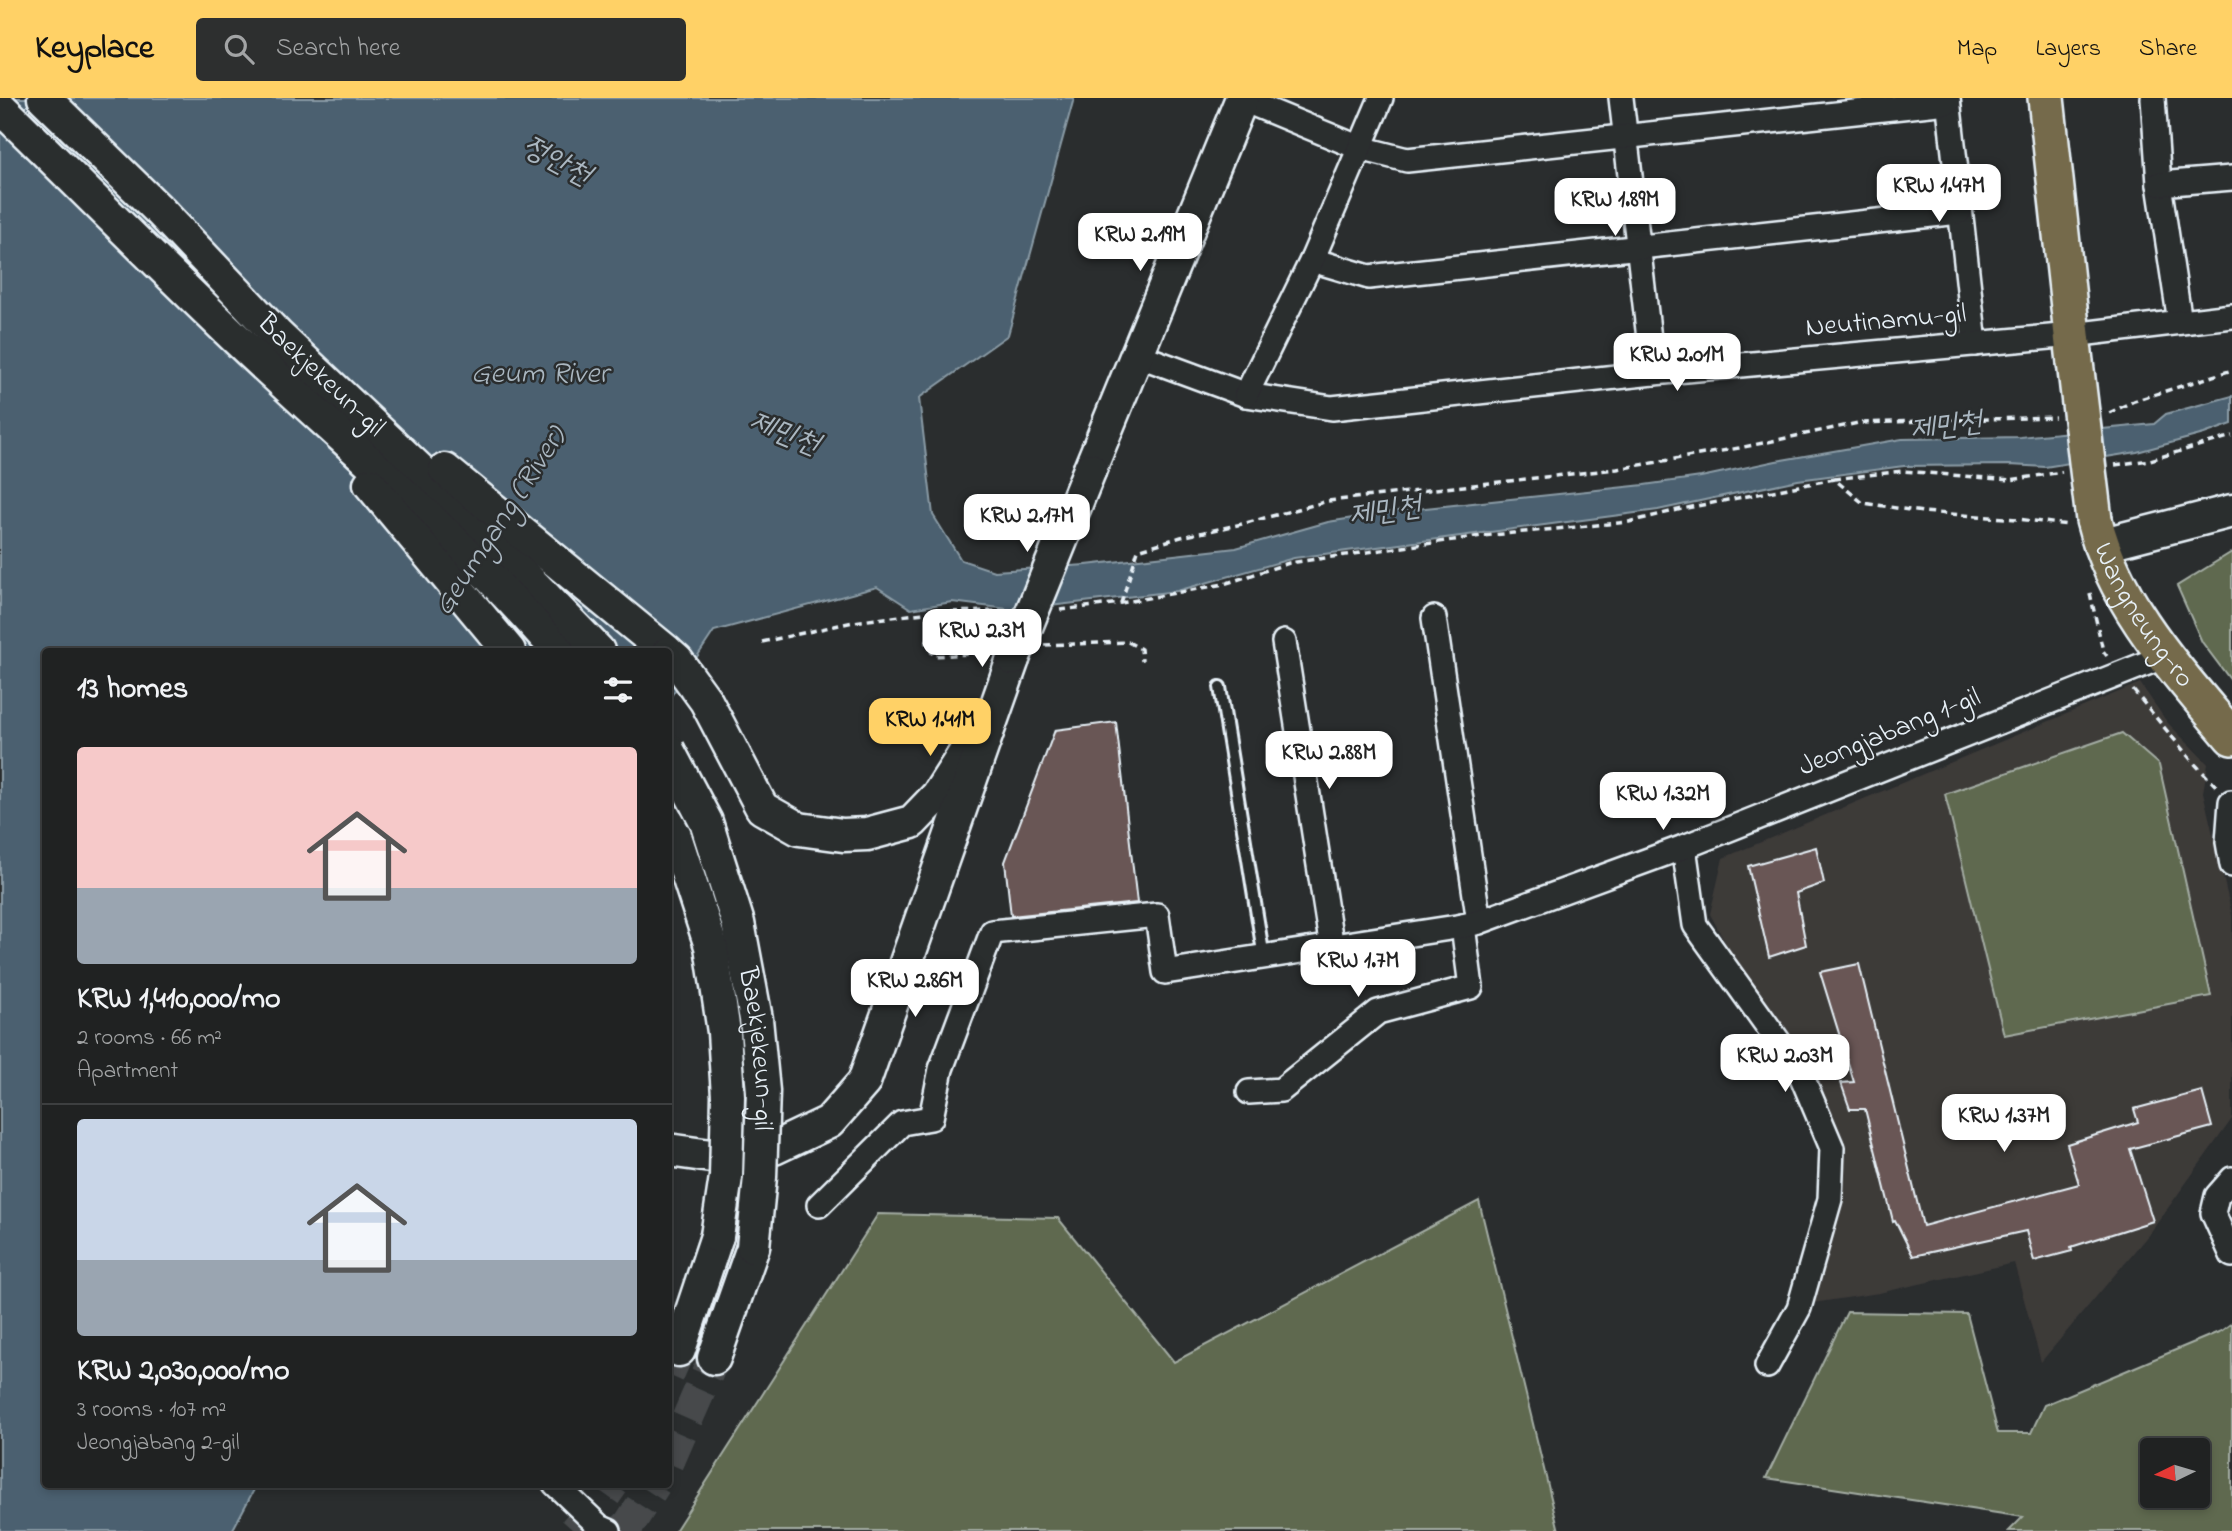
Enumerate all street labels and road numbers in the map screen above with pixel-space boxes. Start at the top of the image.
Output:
street label: Neutinamu-gil [1804,295,1968,349]
street label: Baekjekeun-gil [246,304,394,447]
street label: Wangneung-ro [2082,537,2204,697]
street label: Jeongjabang 1-gil [1793,678,1987,788]
street label: Baekjekeun-gil [726,963,784,1132]

